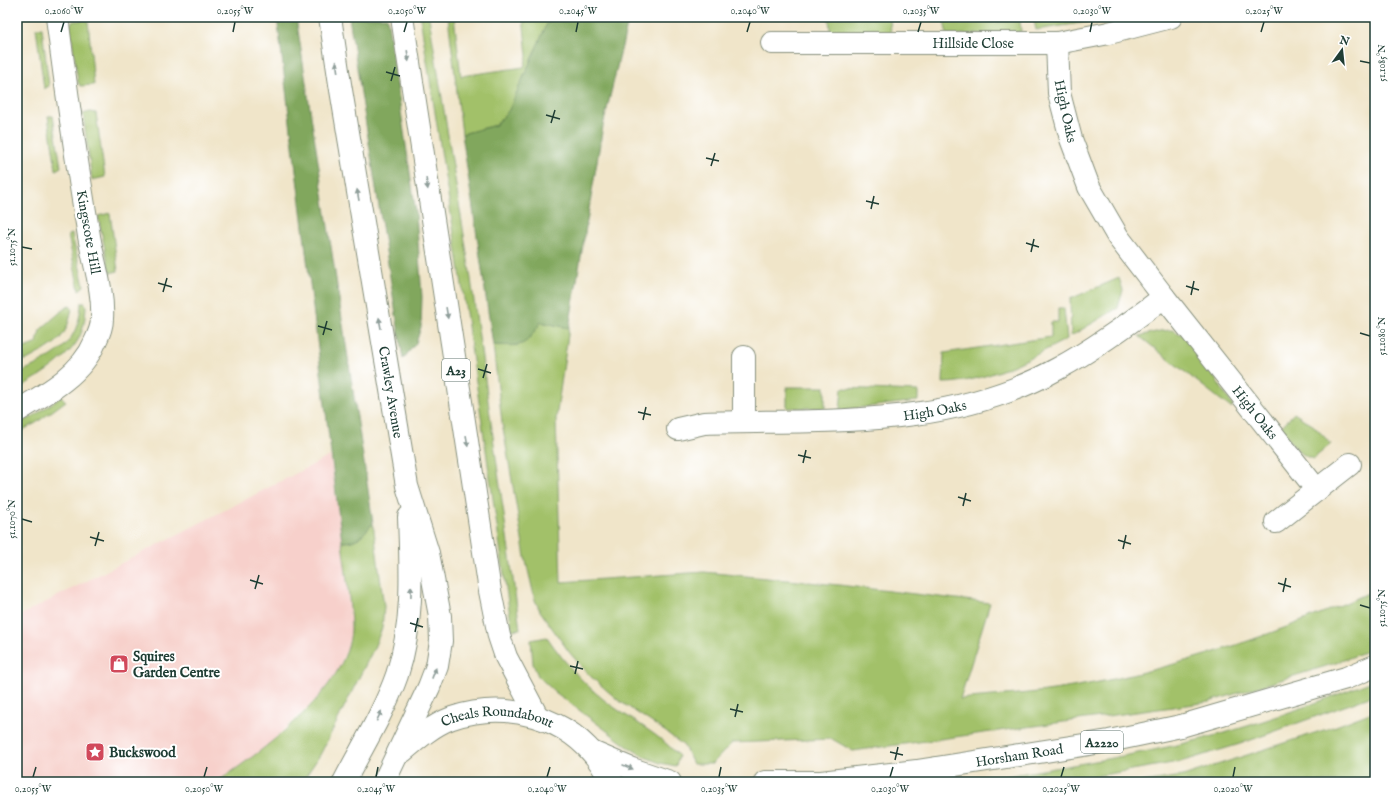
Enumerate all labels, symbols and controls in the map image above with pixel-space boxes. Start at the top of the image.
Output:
text: 0.2060°W [45,5,84,18]
text: 0.2055°W [217,5,254,18]
text: 0.2050°W [388,5,426,18]
text: 0.2045°W [559,5,597,18]
text: 0.2040°W [730,5,770,18]
text: 0.2035°W [903,5,940,18]
text: 0.2030°W [1073,5,1111,18]
text: 0.2025°W [1245,5,1283,18]
north arrow [1322,30,1362,70]
text: N [1337,33,1351,49]
street label: Hillside Close [932,35,1014,53]
text: 51.1085°N [1376,44,1389,82]
one-way arrow [405,50,411,62]
one-way arrow [334,61,340,73]
street label: High Oaks [1050,78,1080,144]
one-way arrow [424,178,430,190]
street label: Kingscote Hill [72,189,104,276]
one-way arrow [355,189,361,201]
text: 51.1075°N [6,228,19,266]
one-way arrow [444,307,450,319]
text: 51.1080°N [1376,316,1389,355]
one-way arrow [377,317,383,330]
street label: Crawley Avenue [374,345,407,440]
road number: A23 [442,359,470,381]
street label: High Oaks [1228,382,1282,444]
street label: High Oaks [902,397,968,425]
one-way arrow [464,435,470,447]
text: 51.1070°N [6,499,19,539]
one-way arrow [408,585,414,598]
text: 51.1075°N [1376,589,1389,627]
place label: Squires Garden Centre [133,648,221,682]
shop icon: Squires Garden Centre [108,653,130,675]
one-way arrow [432,666,438,678]
street label: Cheals Roundabout [438,703,557,733]
one-way arrow [376,711,382,722]
road number: A2220 [1081,731,1123,753]
street label: Horsham Road [974,740,1065,772]
place icon: Buckswood [84,741,106,763]
place label: Buckswood [109,744,176,762]
one-way arrow [623,765,635,771]
text: 0.2055°W [15,783,52,796]
text: 0.2050°W [185,783,223,796]
text: 0.2045°W [357,783,395,796]
text: 0.2040°W [527,783,567,796]
text: 0.2035°W [701,783,738,796]
text: 0.2030°W [871,783,909,796]
text: 0.2025°W [1042,783,1080,796]
text: 0.2020°W [1214,783,1253,796]

